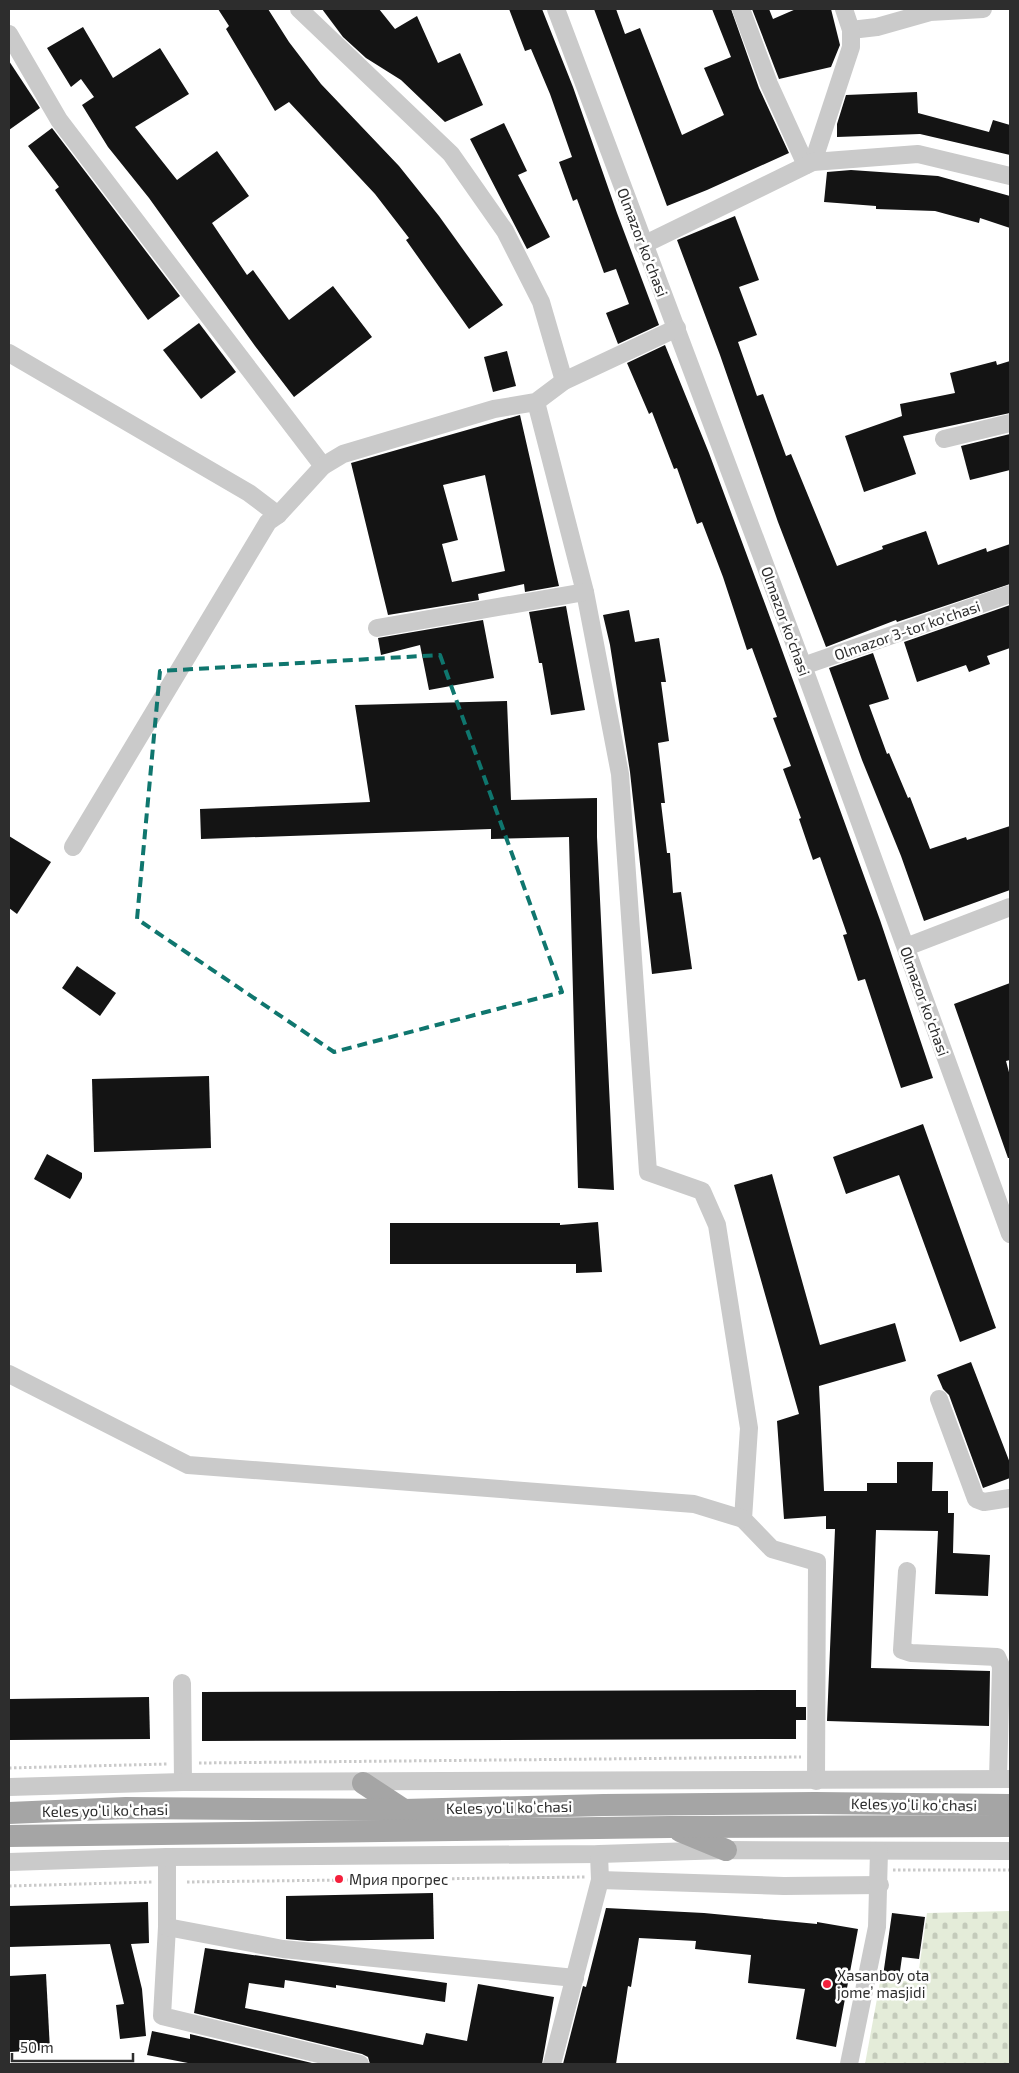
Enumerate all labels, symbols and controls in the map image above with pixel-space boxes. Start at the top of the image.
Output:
street label: Olmazor ko'chasi [614,185,672,299]
street label: Olmazor ko'chasi [758,564,814,678]
street label: Olmazor 3-tor ko'chasi [832,597,982,663]
street label: Olmazor ko'chasi [897,944,953,1058]
street label: Keles yoʻli koʻchasi [851,1794,977,1814]
street label: Keles yoʻli koʻchasi [446,1797,572,1817]
street label: Keles yoʻli koʻchasi [42,1800,168,1820]
place label: Мрия прогрес [349,1870,448,1888]
marker: Мрия прогрес [333,1873,345,1885]
place label: Xasanboy ota jome’ masjidi [837,1966,929,2002]
marker: Xasanboy ota jome’ masjidi [821,1978,833,1990]
scale bar [12,2030,134,2062]
text: 50 m [20,2038,54,2056]

